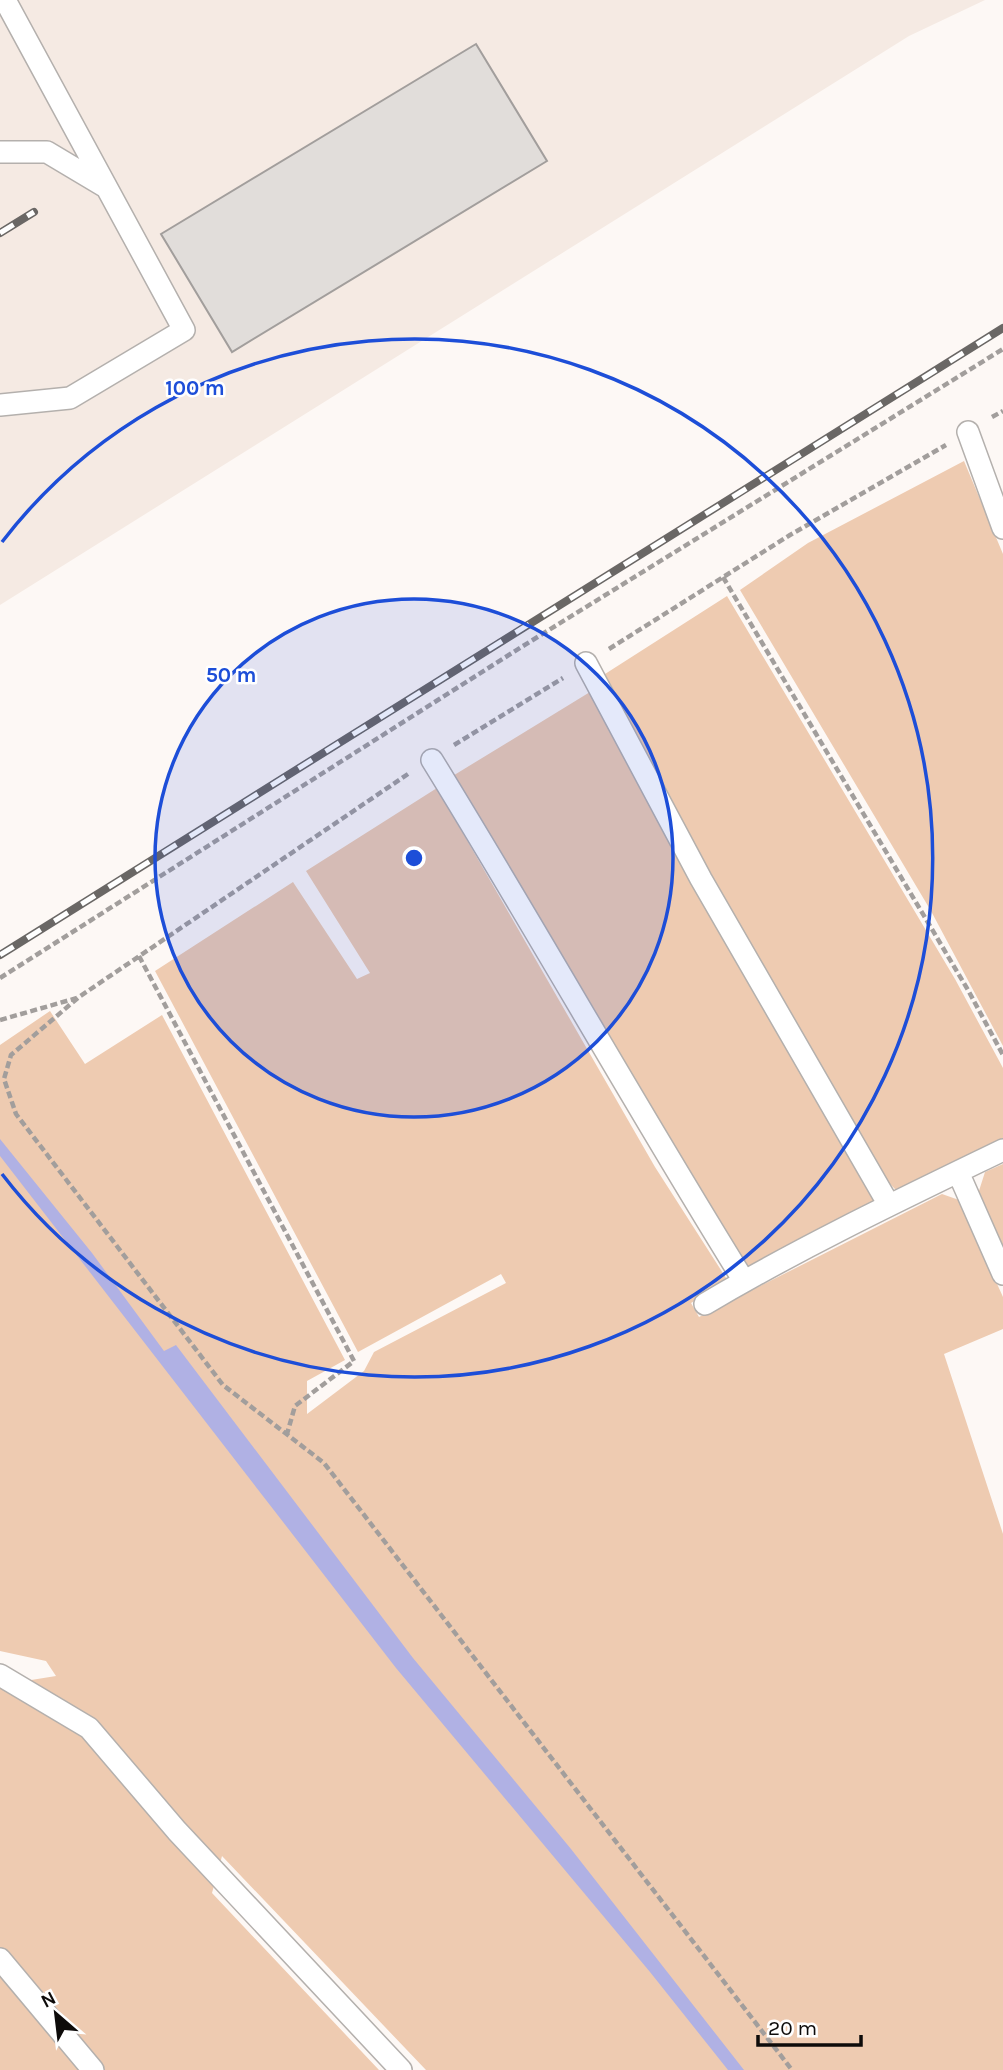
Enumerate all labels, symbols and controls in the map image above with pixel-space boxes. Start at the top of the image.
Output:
text: 100 m [165,376,225,400]
text: 50 m [206,663,256,687]
centre of rings [402,846,426,870]
north arrow [21,1979,91,2049]
text: N [37,1987,60,2013]
scale bar [758,2004,861,2048]
text: 20 m [768,2016,817,2040]

